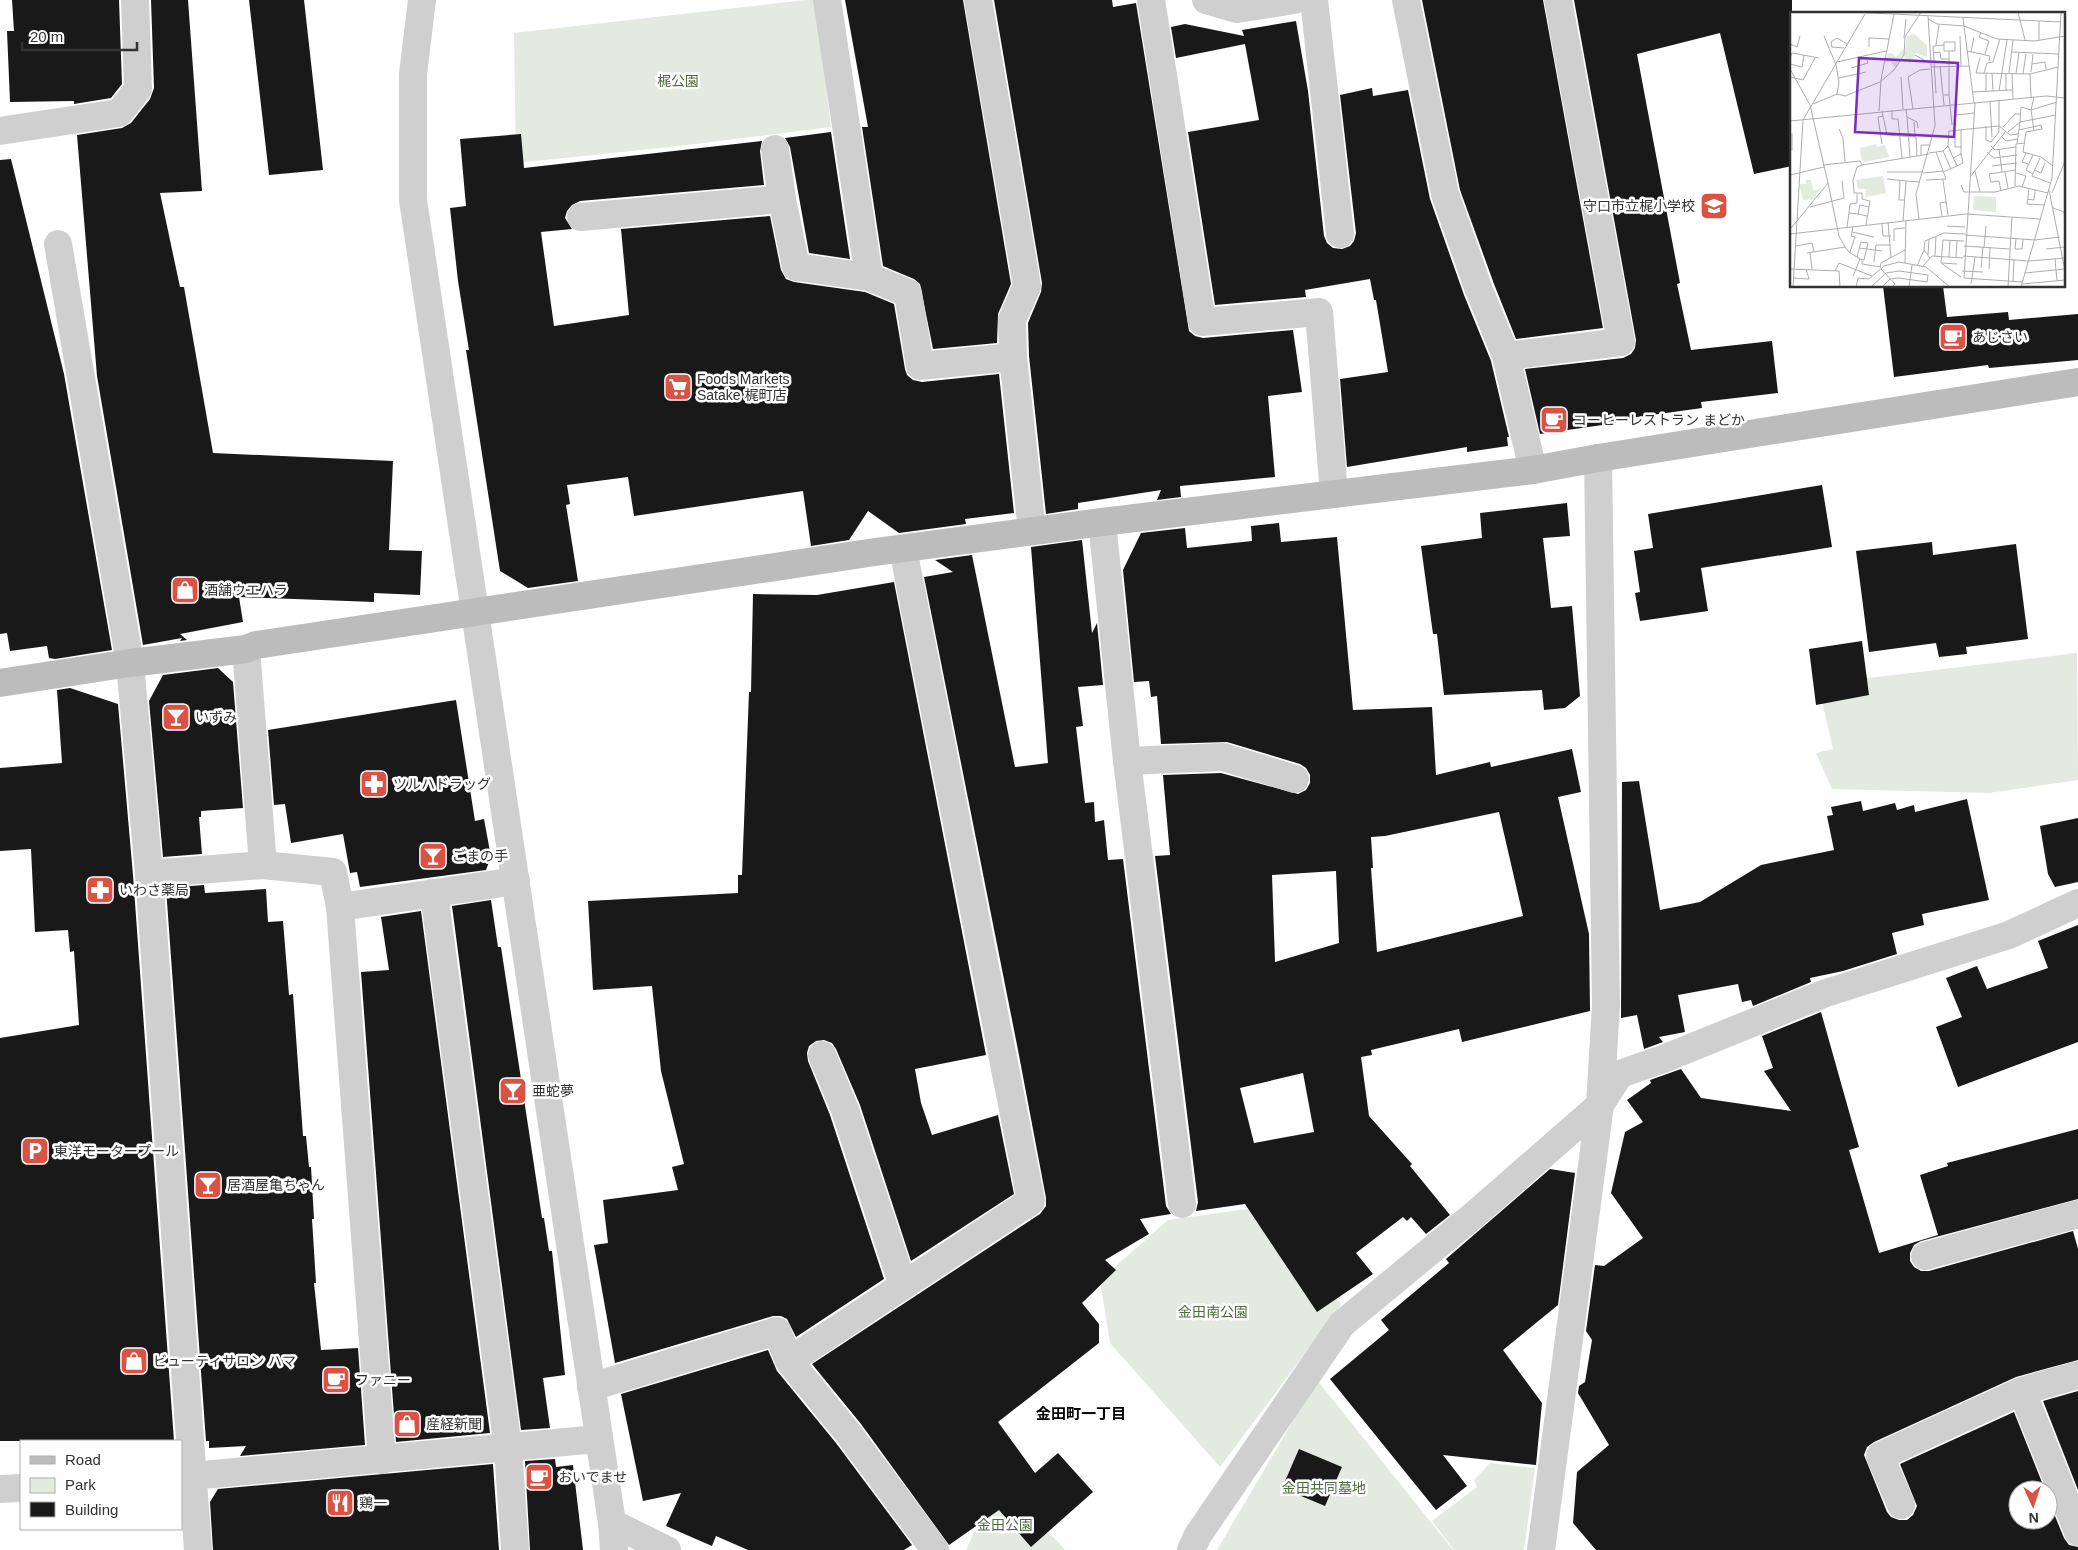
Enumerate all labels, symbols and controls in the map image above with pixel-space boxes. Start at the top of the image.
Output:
inset map [1790,12,2066,288]
scale bar [22,20,138,52]
text: 20 m [30,28,63,45]
park label: 梶公園 [657,73,699,89]
school or university icon: 守口市立梶小学校 [1699,191,1729,221]
place label: 守口市立梶小学校 [1583,198,1695,214]
cafe icon: あじさい [1938,322,1968,352]
place label: あじさい [1972,329,2028,345]
place label: Foods Markets Satake 梶町店 [697,371,790,403]
supermarket icon: Foods Markets Satake 梶町店 [663,372,693,402]
cafe icon: コーヒーレストラン まどか [1539,405,1569,435]
place label: コーヒーレストラン まどか [1573,412,1745,428]
shop icon: 酒舗ウエハラ [170,575,200,605]
place label: 酒舗ウエハラ [204,582,288,598]
bar icon: いずみ [161,702,191,732]
place label: いずみ [195,709,237,725]
pharmacy icon: ツルハドラッグ [359,769,389,799]
place label: ツルハドラッグ [393,776,491,792]
bar icon: ごまの手 [418,841,448,871]
place label: ごまの手 [452,848,508,864]
pharmacy icon: いわさ薬局 [85,875,115,905]
place label: いわさ薬局 [119,882,189,898]
bar icon: 亜蛇夢 [498,1076,528,1106]
place label: 亜蛇夢 [532,1083,574,1099]
parking icon: 東洋モータープール [20,1136,50,1166]
place label: 東洋モータープール [54,1143,179,1159]
bar icon: 居酒屋亀ちゃん [193,1170,223,1200]
place label: 居酒屋亀ちゃん [227,1177,325,1193]
park label: 金田南公園 [1178,1304,1248,1320]
shop icon: ビューティサロン ハマ [119,1346,149,1376]
place label: ビューティサロン ハマ [153,1353,296,1369]
cafe icon: ファニー [321,1365,351,1395]
place label: ファニー [355,1372,411,1388]
district label: 金田町一丁目 [1036,1405,1126,1422]
shop icon: 産経新聞 [392,1409,422,1439]
place label: 産経新聞 [426,1416,482,1432]
legend [20,1440,182,1530]
text: Road [65,1451,101,1468]
cafe icon: おいでませ [524,1462,554,1492]
place label: おいでませ [558,1469,627,1485]
text: Park [65,1476,96,1493]
park label: 金田共同墓地 [1282,1480,1366,1496]
north arrow [2008,1480,2058,1530]
restaurant icon: 鶏一 [325,1488,355,1518]
place label: 鶏一 [359,1495,387,1511]
text: Building [65,1501,118,1518]
text: N [2028,1510,2039,1526]
park label: 金田公園 [977,1517,1033,1533]

